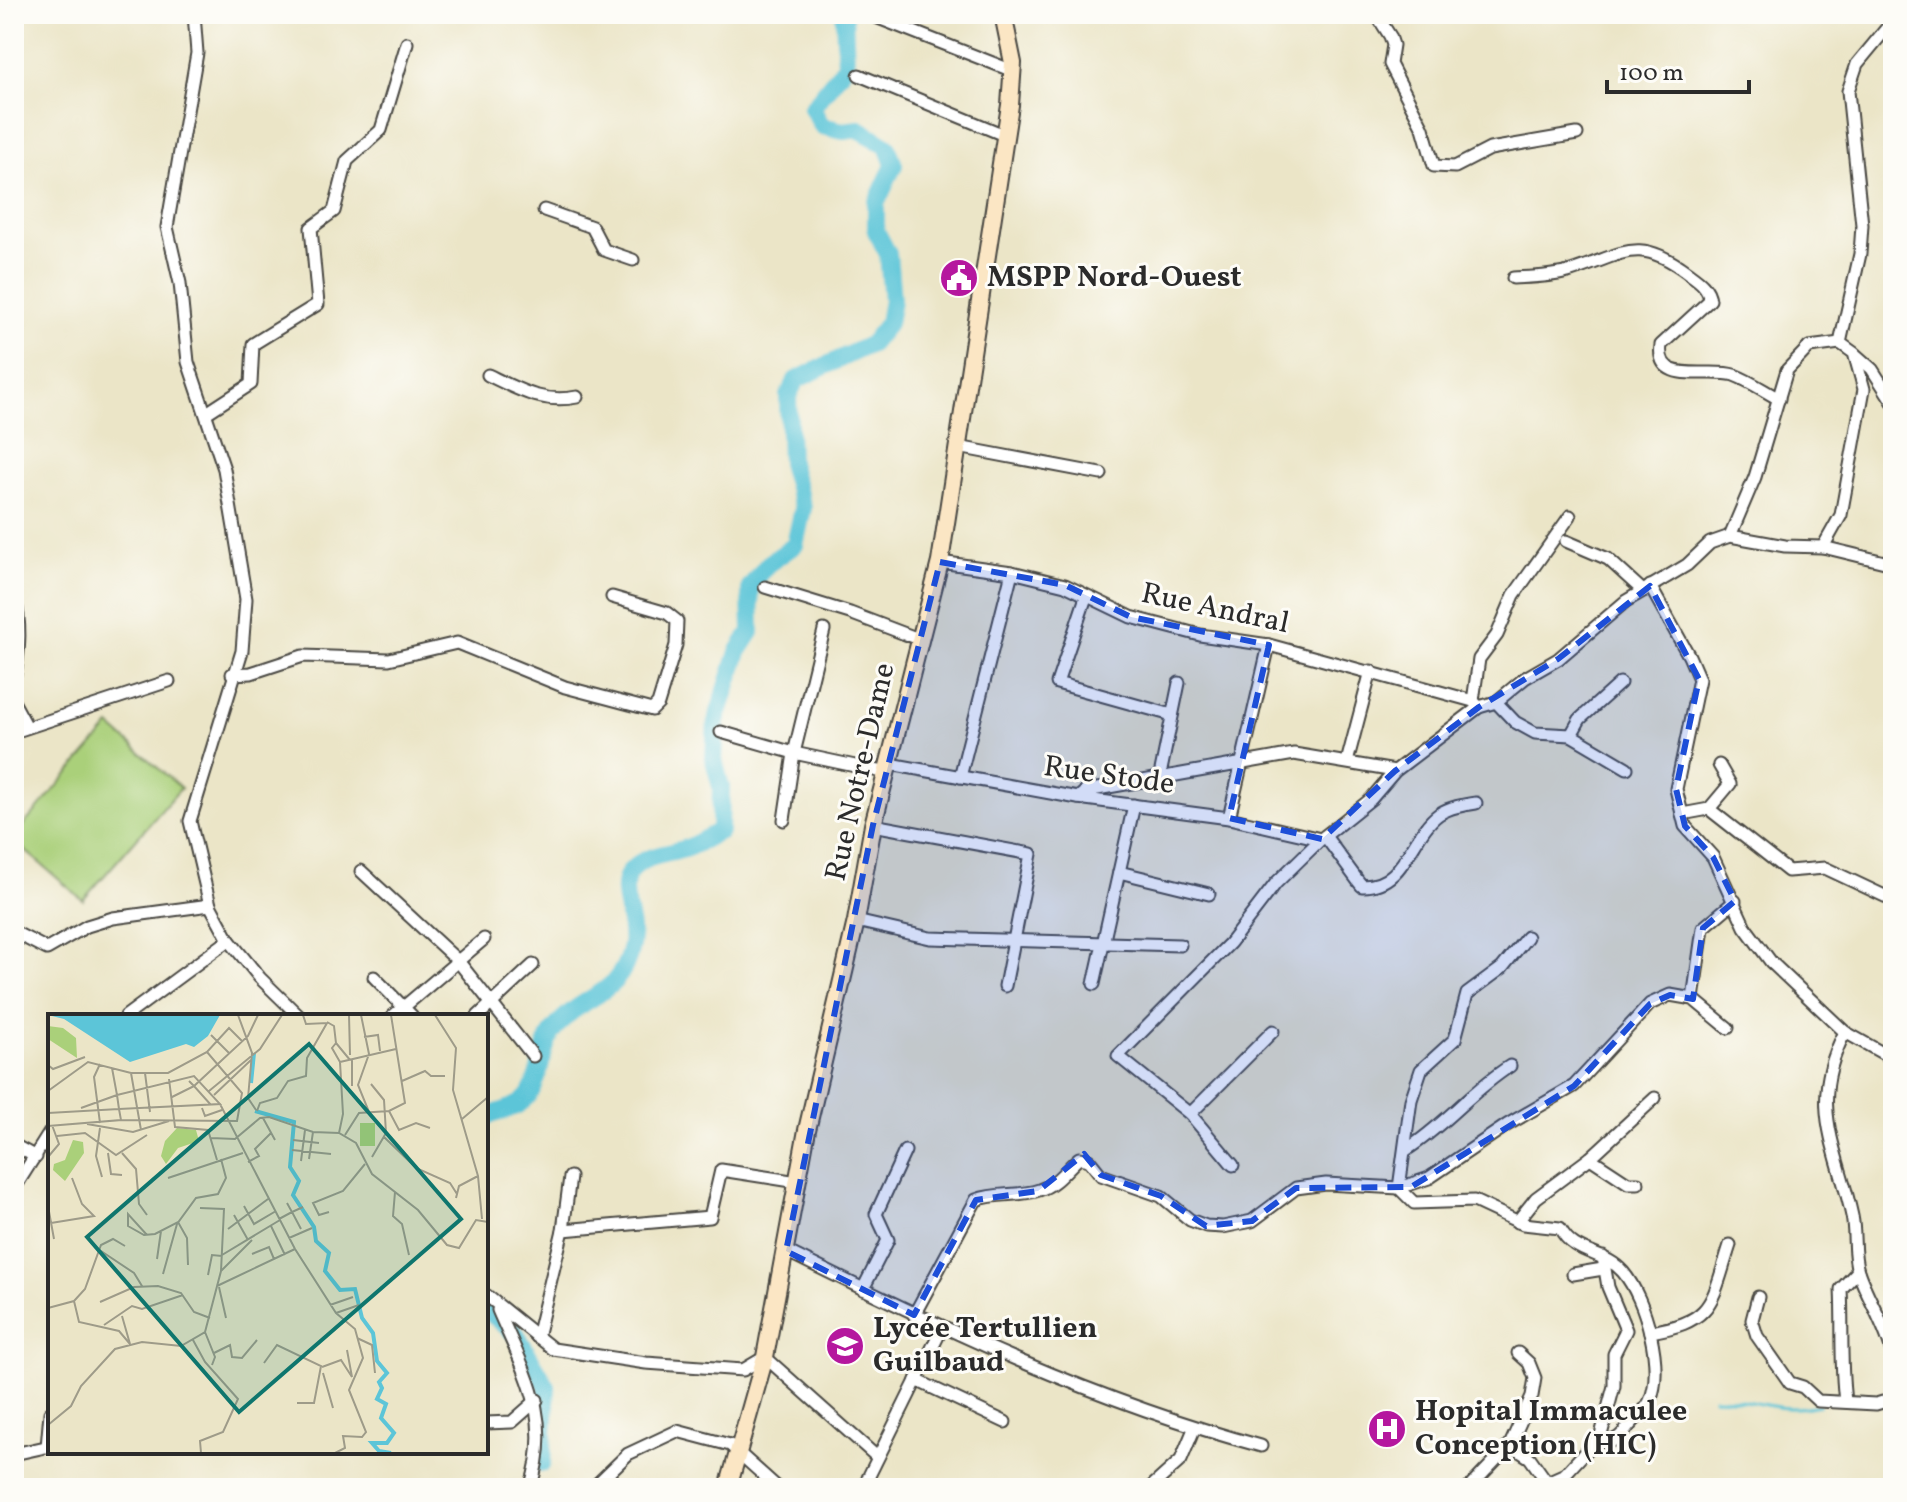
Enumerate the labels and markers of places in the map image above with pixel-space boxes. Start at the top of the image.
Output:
public building icon: MSPP Nord-Ouest [938,257,980,299]
place label: MSPP Nord-Ouest [987,257,1242,299]
place label: Lycée Tertullien Guilbaud [873,1308,1097,1384]
school or university icon: Lycée Tertullien Guilbaud [824,1325,866,1367]
place label: Hopital Immaculee Conception (HIC) [1415,1391,1687,1467]
hospital icon: Hopital Immaculee Conception (HIC) [1366,1408,1408,1450]

